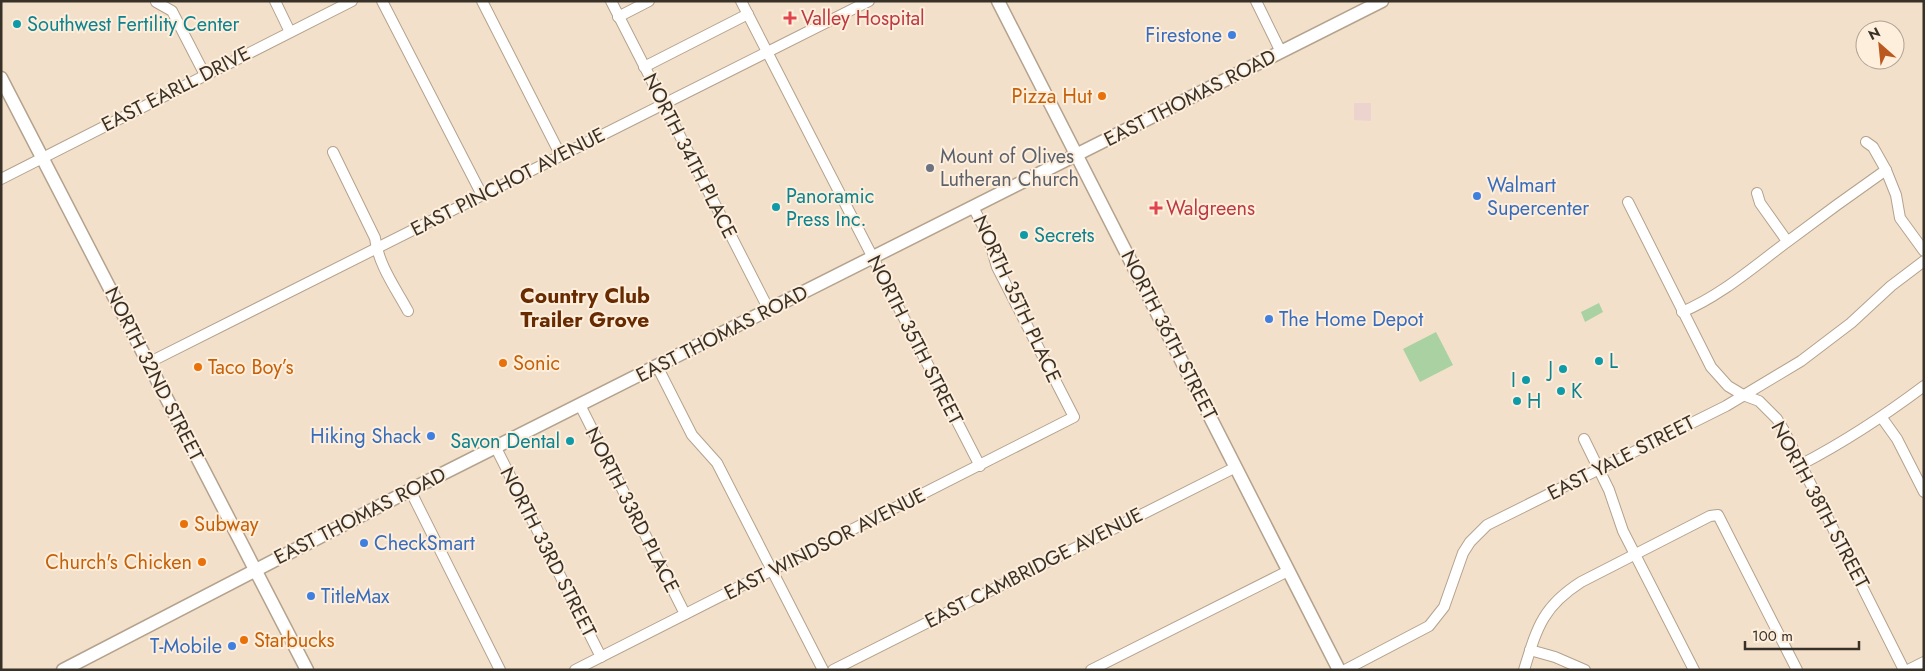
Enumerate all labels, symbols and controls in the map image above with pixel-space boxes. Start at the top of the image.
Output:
place label: Valley Hospital [801,4,925,33]
place label: Southwest Fertility Center [27,10,240,39]
marker: Valley Hospital [783,11,797,25]
marker: Southwest Fertility Center [11,18,23,30]
north arrow [1855,20,1905,70]
place label: Firestone [1145,21,1222,50]
text: N [1865,22,1884,45]
marker: Firestone [1226,29,1238,41]
street label: EAST EARLL DRIVE [96,39,256,139]
street label: EAST THOMAS ROAD [1099,42,1281,154]
street label: NORTH 34TH PLACE [636,68,744,244]
place label: Pizza Hut [1012,82,1092,111]
marker: Pizza Hut [1096,90,1108,102]
street label: EAST PINCHOT AVENUE [406,120,610,244]
place label: Mount of Olives Lutheran Church [940,142,1079,194]
marker: Mount of Olives Lutheran Church [924,162,936,174]
place label: Walmart Supercenter [1487,171,1589,223]
place label: Panoramic Press Inc. [786,182,874,234]
marker: Walmart Supercenter [1471,190,1483,202]
place label: Walgreens [1166,194,1255,223]
marker: Panoramic Press Inc. [770,201,782,213]
marker: Walgreens [1150,202,1162,214]
street label: NORTH 35TH PLACE [965,211,1069,387]
place label: Secrets [1034,221,1095,250]
marker: Secrets [1018,229,1030,241]
street label: NORTH 36TH STREET [1114,245,1225,425]
street label: NORTH 35TH STREET [860,250,971,430]
street label: EAST THOMAS ROAD [631,278,813,390]
district label: Country Club Trailer Grove [520,281,650,335]
street label: NORTH 32ND STREET [97,282,211,467]
place label: The Home Depot [1279,305,1423,334]
marker: The Home Depot [1263,313,1275,325]
place label: L [1609,347,1618,376]
place label: Sonic [513,349,560,378]
place label: Taco Boy’s [208,353,294,382]
place label: J [1545,355,1553,384]
marker: L [1593,355,1605,367]
marker: Sonic [497,357,509,369]
marker: Taco Boy’s [192,361,204,373]
marker: J [1557,363,1569,375]
place label: I [1511,366,1516,395]
marker: I [1520,374,1532,386]
place label: K [1571,377,1583,406]
marker: K [1555,385,1567,397]
place label: H [1527,387,1541,416]
marker: H [1511,395,1523,407]
street label: EAST YALE STREET [1542,408,1700,508]
street label: NORTH 38TH STREET [1764,416,1877,594]
place label: Hiking Shack [310,422,421,451]
street label: NORTH 33RD PLACE [578,422,686,598]
place label: Savon Dental [450,427,560,456]
marker: Hiking Shack [425,430,437,442]
marker: Savon Dental [564,435,576,447]
street label: EAST THOMAS ROAD [269,460,451,572]
street label: NORTH 33RD STREET [493,462,604,643]
street label: EAST WINDSOR AVENUE [719,481,931,607]
street label: EAST CAMBRIDGE AVENUE [920,500,1148,636]
place label: Subway [194,510,259,539]
marker: Subway [178,518,190,530]
place label: CheckSmart [374,529,475,558]
marker: CheckSmart [358,537,370,549]
place label: Church's Chicken [45,548,192,577]
marker: Church's Chicken [196,556,208,568]
place label: TitleMax [321,582,390,611]
marker: TitleMax [305,590,317,602]
scale bar [1745,618,1859,650]
text: 100 m [1752,625,1793,647]
place label: Starbucks [254,626,335,655]
place label: T-Mobile [150,632,222,661]
marker: Starbucks [238,634,250,646]
marker: T-Mobile [226,640,238,652]

